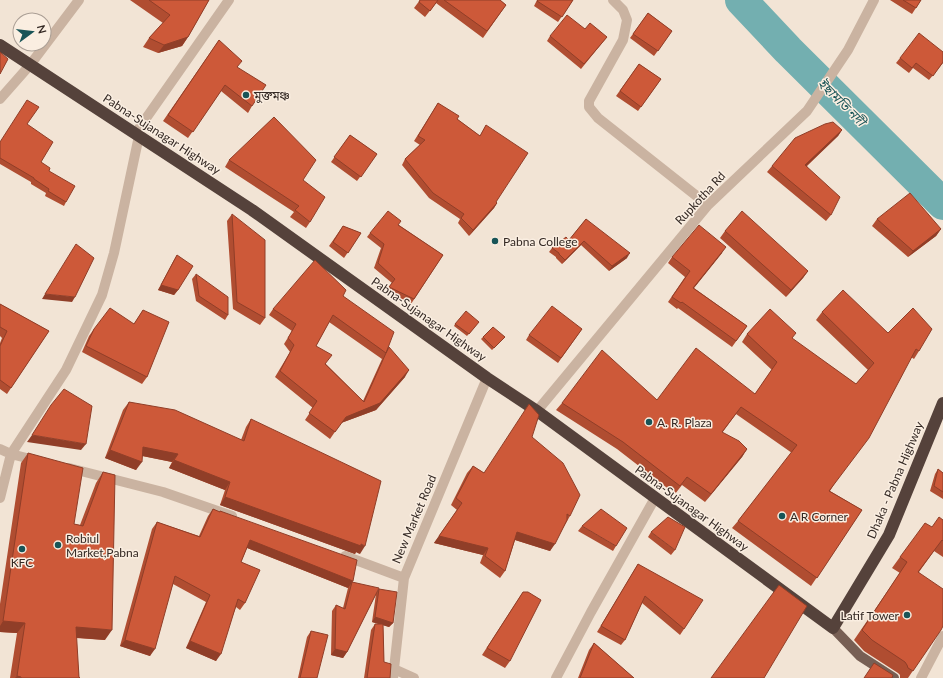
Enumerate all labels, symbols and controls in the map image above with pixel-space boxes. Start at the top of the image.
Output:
north arrow [12,12,52,52]
text: N [35,24,50,35]
water label: ইছামতি নদী [815,75,871,131]
place label: মুক্তমঞ্চ [253,88,290,104]
street label: Pabna-Sujanagar Highway [100,90,224,178]
marker: মুক্তমঞ্চ [241,90,251,100]
street label: Rupkotha Rd [672,168,728,228]
place label: Pabna College [503,234,578,249]
marker: Pabna College [490,236,500,246]
street label: Pabna-Sujanagar Highway [369,274,490,365]
place label: A. R. Plaza [657,415,712,430]
marker: A. R. Plaza [644,417,654,427]
street label: Dhaka - Pabna Highway [863,418,927,541]
street label: Pabna-Sujanagar Highway [632,462,752,555]
street label: New Market Road [389,472,439,566]
place label: A R Corner [790,509,848,524]
marker: A R Corner [777,511,787,521]
place label: Robiul Market,Pabna [66,531,139,560]
marker: Robiul Market,Pabna [53,540,63,550]
marker: KFC [17,544,27,554]
place label: KFC [11,555,33,570]
place label: Latif Tower [840,608,900,623]
marker: Latif Tower [902,610,912,620]

